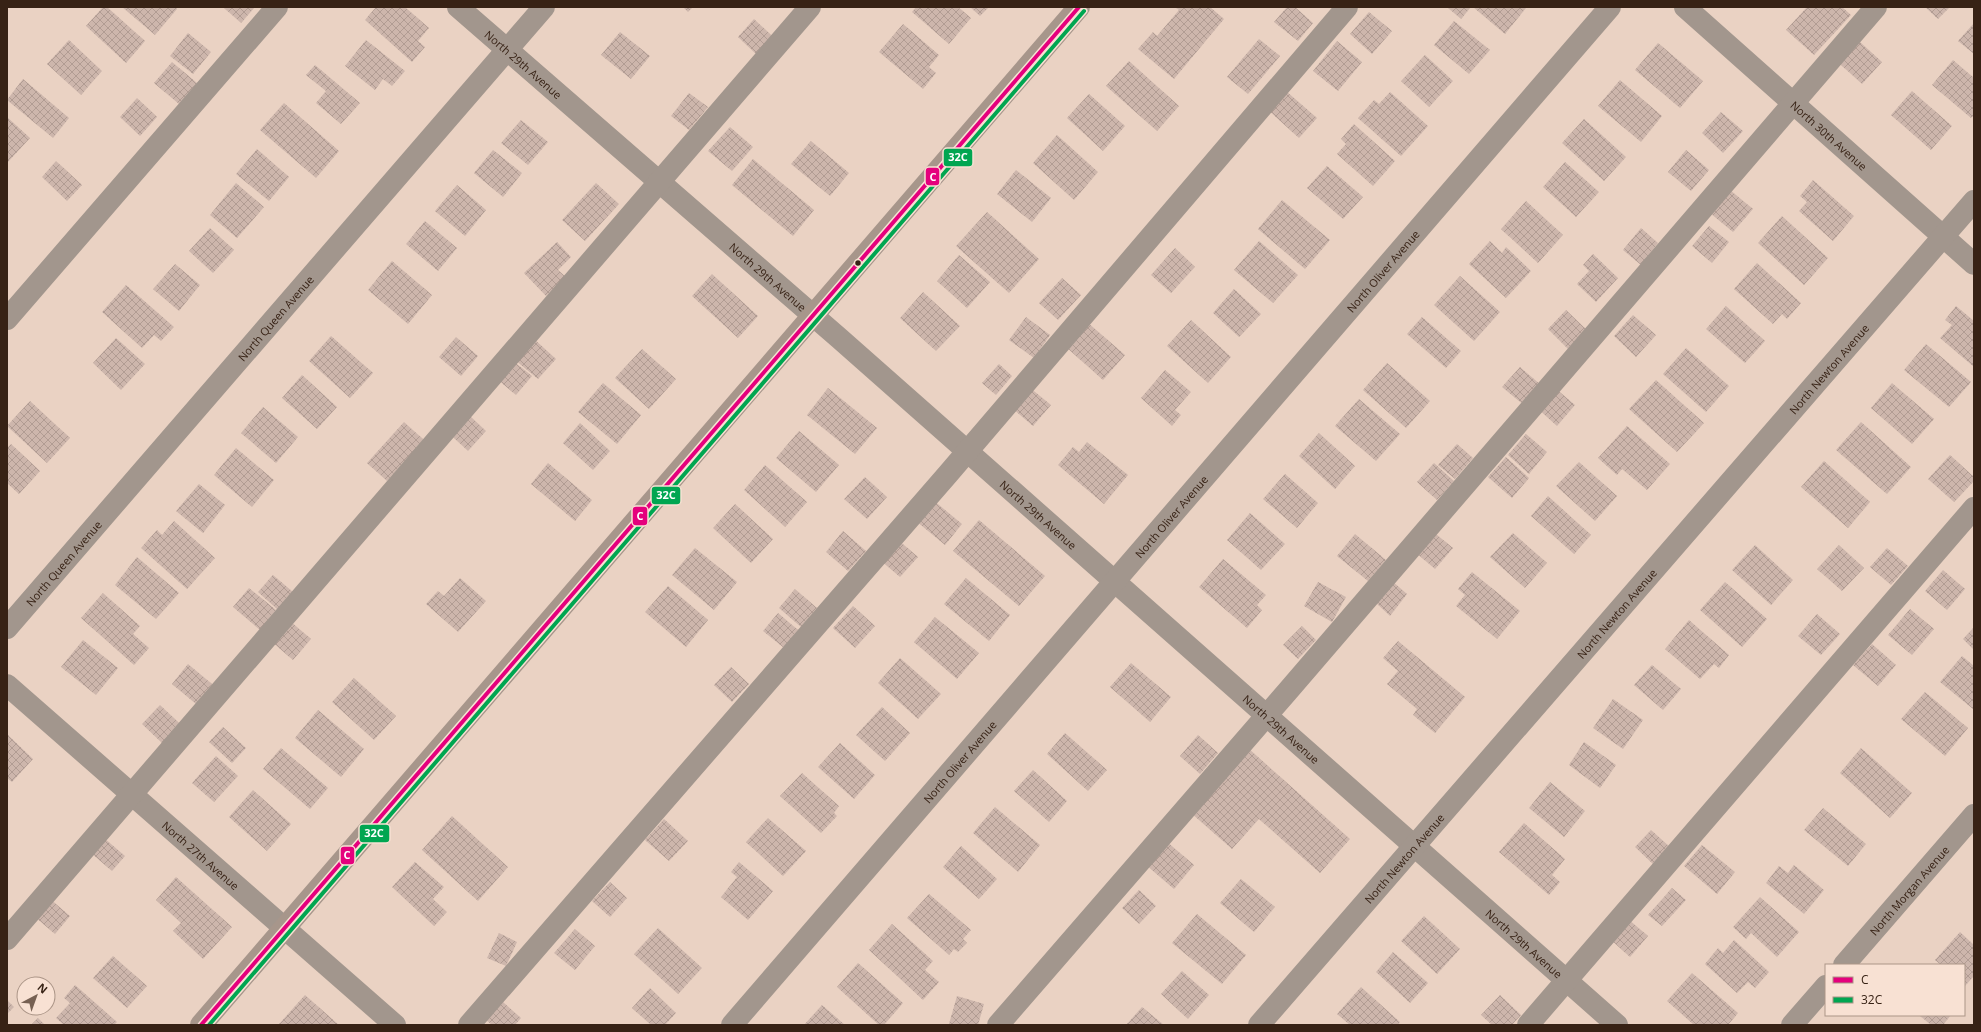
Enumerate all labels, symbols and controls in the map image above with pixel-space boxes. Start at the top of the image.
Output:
street label: North 29th Avenue [482,26,565,102]
street label: North 30th Avenue [1788,97,1871,173]
line badge: 32C [943,148,973,167]
text: 32C [948,149,968,164]
line badge: C [925,167,940,186]
text: C [929,169,937,184]
street label: North Oliver Avenue [1343,226,1422,315]
street label: North 29th Avenue [727,239,810,314]
unlabelled marker [853,258,863,268]
street label: North Queen Avenue [234,272,316,364]
street label: North Newton Avenue [1785,321,1872,417]
street label: North Oliver Avenue [1131,472,1211,561]
street label: North 29th Avenue [997,476,1080,552]
line badge: 32C [651,486,681,505]
text: 32C [656,487,676,502]
line badge: C [632,506,648,526]
text: C [636,508,644,523]
street label: North Queen Avenue [22,517,104,609]
street label: North Newton Avenue [1573,565,1659,662]
street label: North 29th Avenue [1240,691,1323,767]
street label: North Oliver Avenue [919,717,999,806]
street label: North Newton Avenue [1361,810,1447,906]
street label: North 27th Avenue [159,817,243,893]
line badge: 32C [359,824,390,843]
text: 32C [364,825,384,840]
street label: North Morgan Avenue [1866,842,1952,938]
line badge: C [340,846,355,865]
text: C [343,847,351,862]
street label: North 29th Avenue [1483,905,1566,981]
legend [1825,964,1965,1016]
text: C [1861,971,1869,988]
north arrow [16,976,56,1016]
text: N [35,979,51,997]
text: 32C [1861,991,1883,1008]

